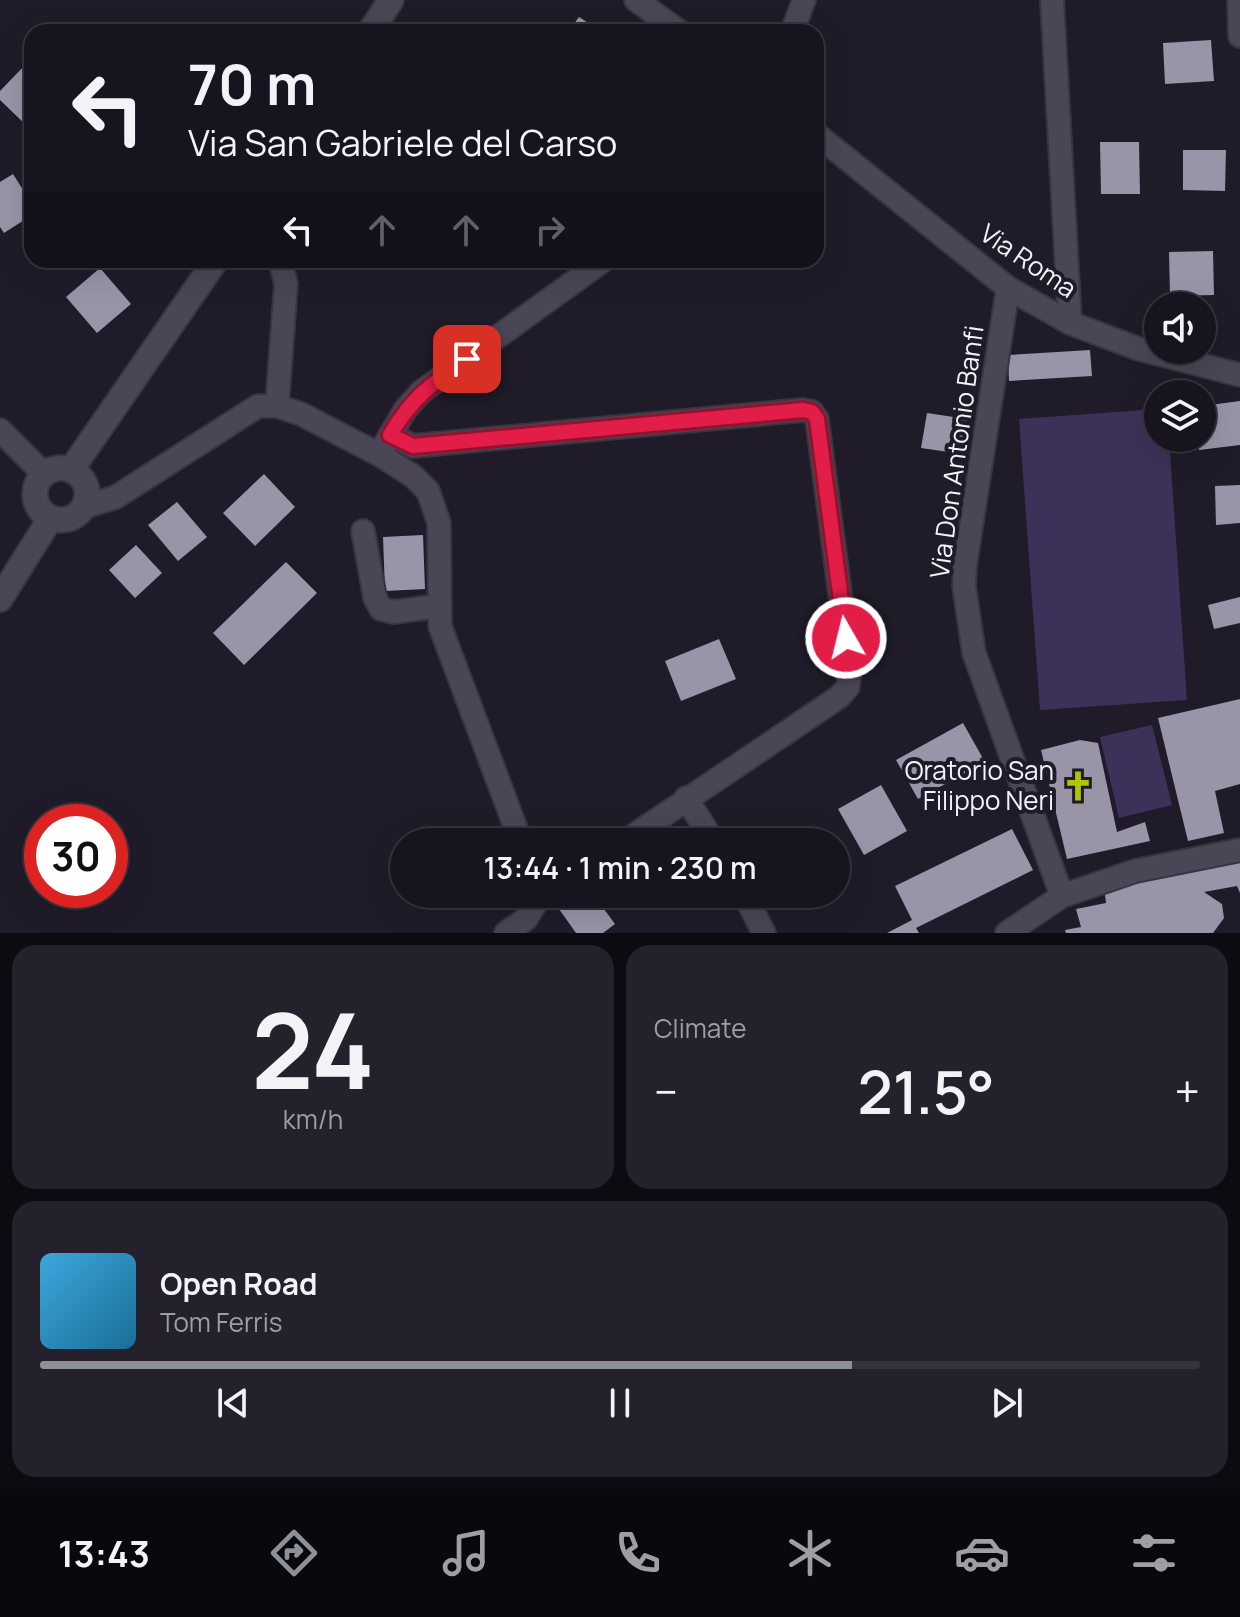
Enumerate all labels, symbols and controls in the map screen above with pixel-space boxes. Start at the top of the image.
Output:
text: 70 m [188,45,316,122]
icon: left [56,56,160,160]
text: Via San Gabriele del Carso [188,118,617,167]
icon: left [276,208,320,252]
icon: ahead [360,208,404,252]
icon: ahead [444,208,488,252]
icon: right [528,208,572,252]
street label: Via Roma [973,215,1084,306]
map controls [1144,292,1216,452]
button: sound [1144,292,1216,364]
street label: Via Don Antonio Banfi [920,323,992,581]
pin [433,325,501,393]
icon: arrive [445,337,489,381]
button: layers [1144,380,1216,452]
position arrow [804,596,888,680]
place label: Oratorio San Filippo Neri [905,752,1054,818]
church icon: Oratorio San Filippo Neri [1061,769,1095,803]
speed limit sign: 30 [24,804,128,908]
text: 13:44 · 1 min · 230 m [484,847,756,888]
text: 24 [251,978,375,1120]
text: Climate [654,1010,746,1046]
text: 21.5° [858,1050,995,1132]
text: − [654,1061,678,1121]
text: + [1175,1061,1200,1121]
text: km/h [283,1101,343,1137]
text: Open Road [160,1263,317,1304]
text: Tom Ferris [160,1304,282,1340]
icon: previous [211,1381,255,1425]
icon: pause [598,1381,642,1425]
icon: next [985,1381,1029,1425]
icon: directions [266,1525,322,1581]
icon: music [438,1525,494,1581]
icon: phone [610,1525,666,1581]
icon: climate [782,1525,838,1581]
icon: car [954,1525,1010,1581]
icon: filters [1126,1525,1182,1581]
text: 13:43 [58,1529,150,1578]

